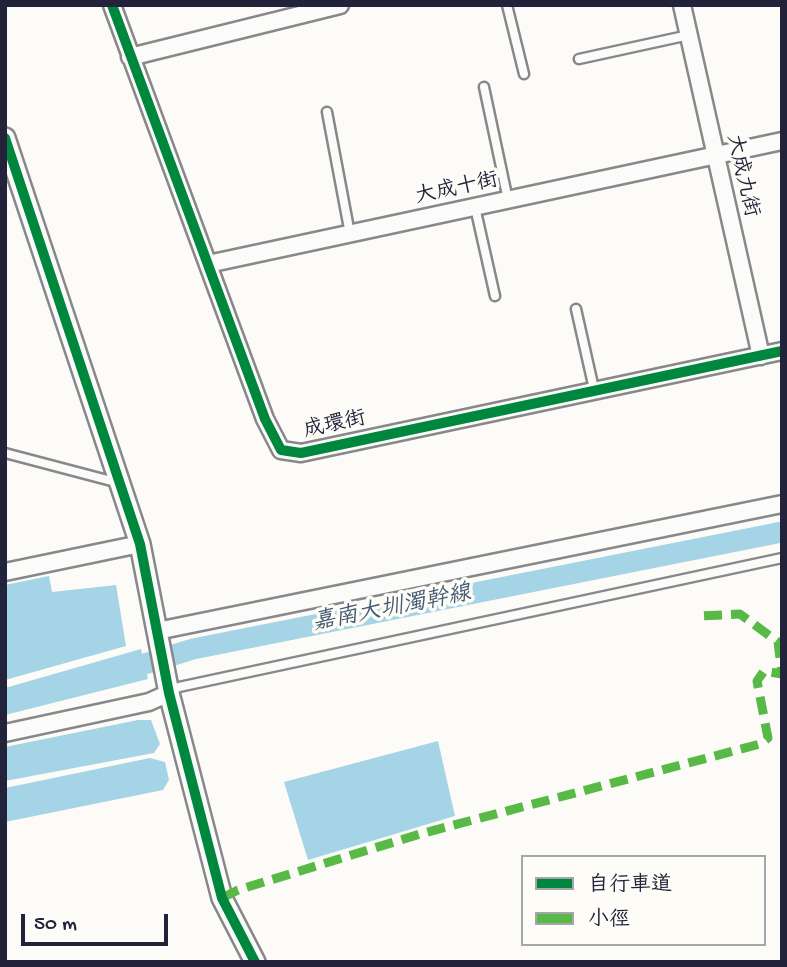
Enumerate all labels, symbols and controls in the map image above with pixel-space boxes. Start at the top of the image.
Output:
street label: 大成九街 [719,132,763,220]
street label: 大成十街 [413,169,501,211]
street label: 成環街 [302,407,368,445]
water label: 嘉南大圳濁幹線 [310,581,474,639]
legend [521,855,766,946]
text: 自行車道 [588,874,672,899]
scale bar [24,900,172,944]
text: 小徑 [588,909,630,934]
text: 50 m [34,913,77,938]

